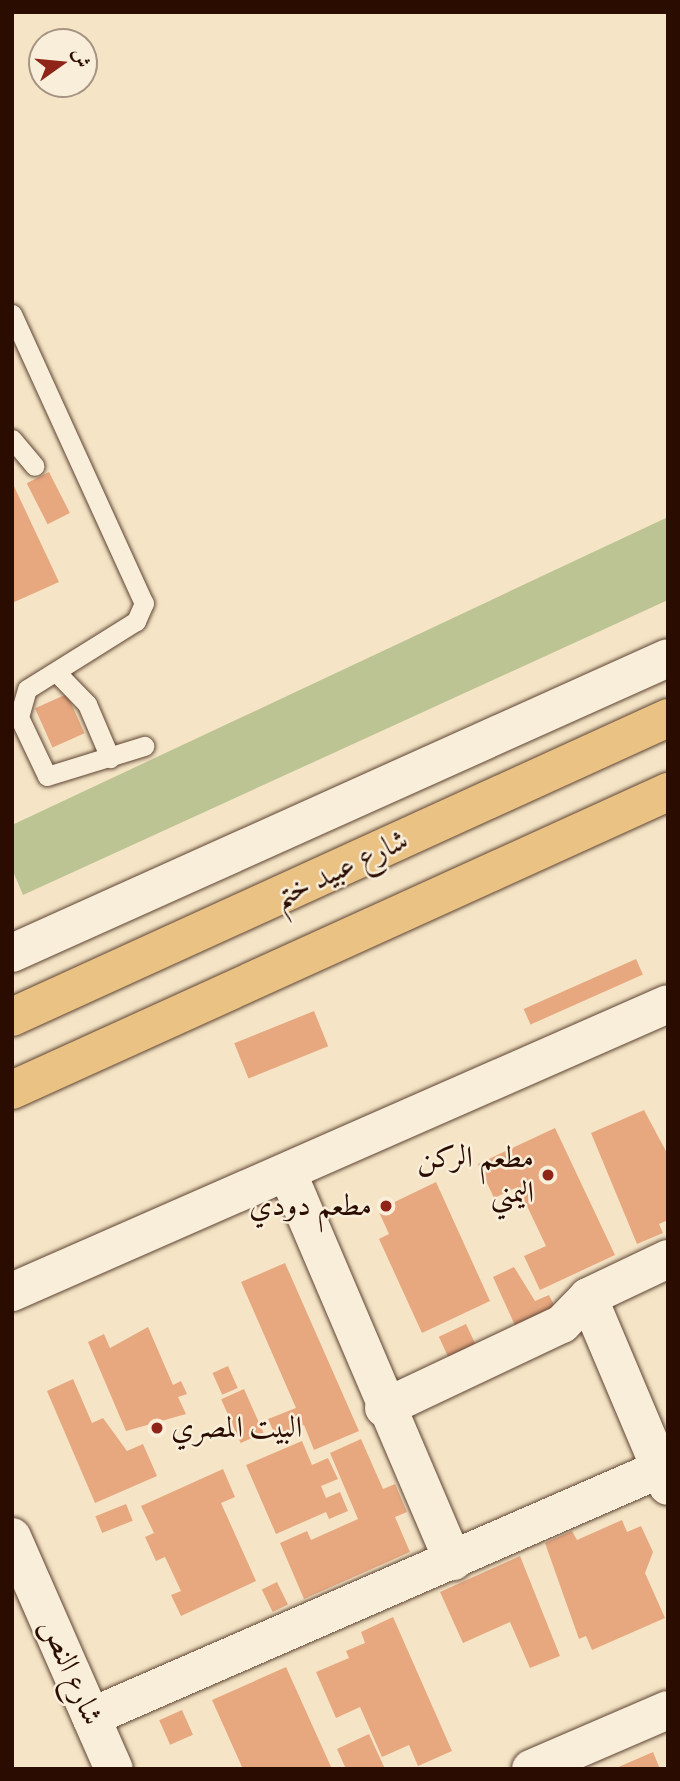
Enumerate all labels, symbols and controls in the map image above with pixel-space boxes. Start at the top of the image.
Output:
north arrow [28,28,98,98]
text: ش [67,46,95,70]
street label: شارع عبيد ختم [268,822,414,916]
place label: مطعم الركن اليمني [417,1140,534,1210]
marker: مطعم الركن اليمني [540,1167,556,1183]
place label: مطعم دودي [249,1188,372,1224]
marker: مطعم دودي [378,1198,394,1214]
place label: البيت المصري [171,1410,302,1446]
marker: البيت المصري [149,1420,165,1436]
street label: شارع النص [32,1613,110,1731]

